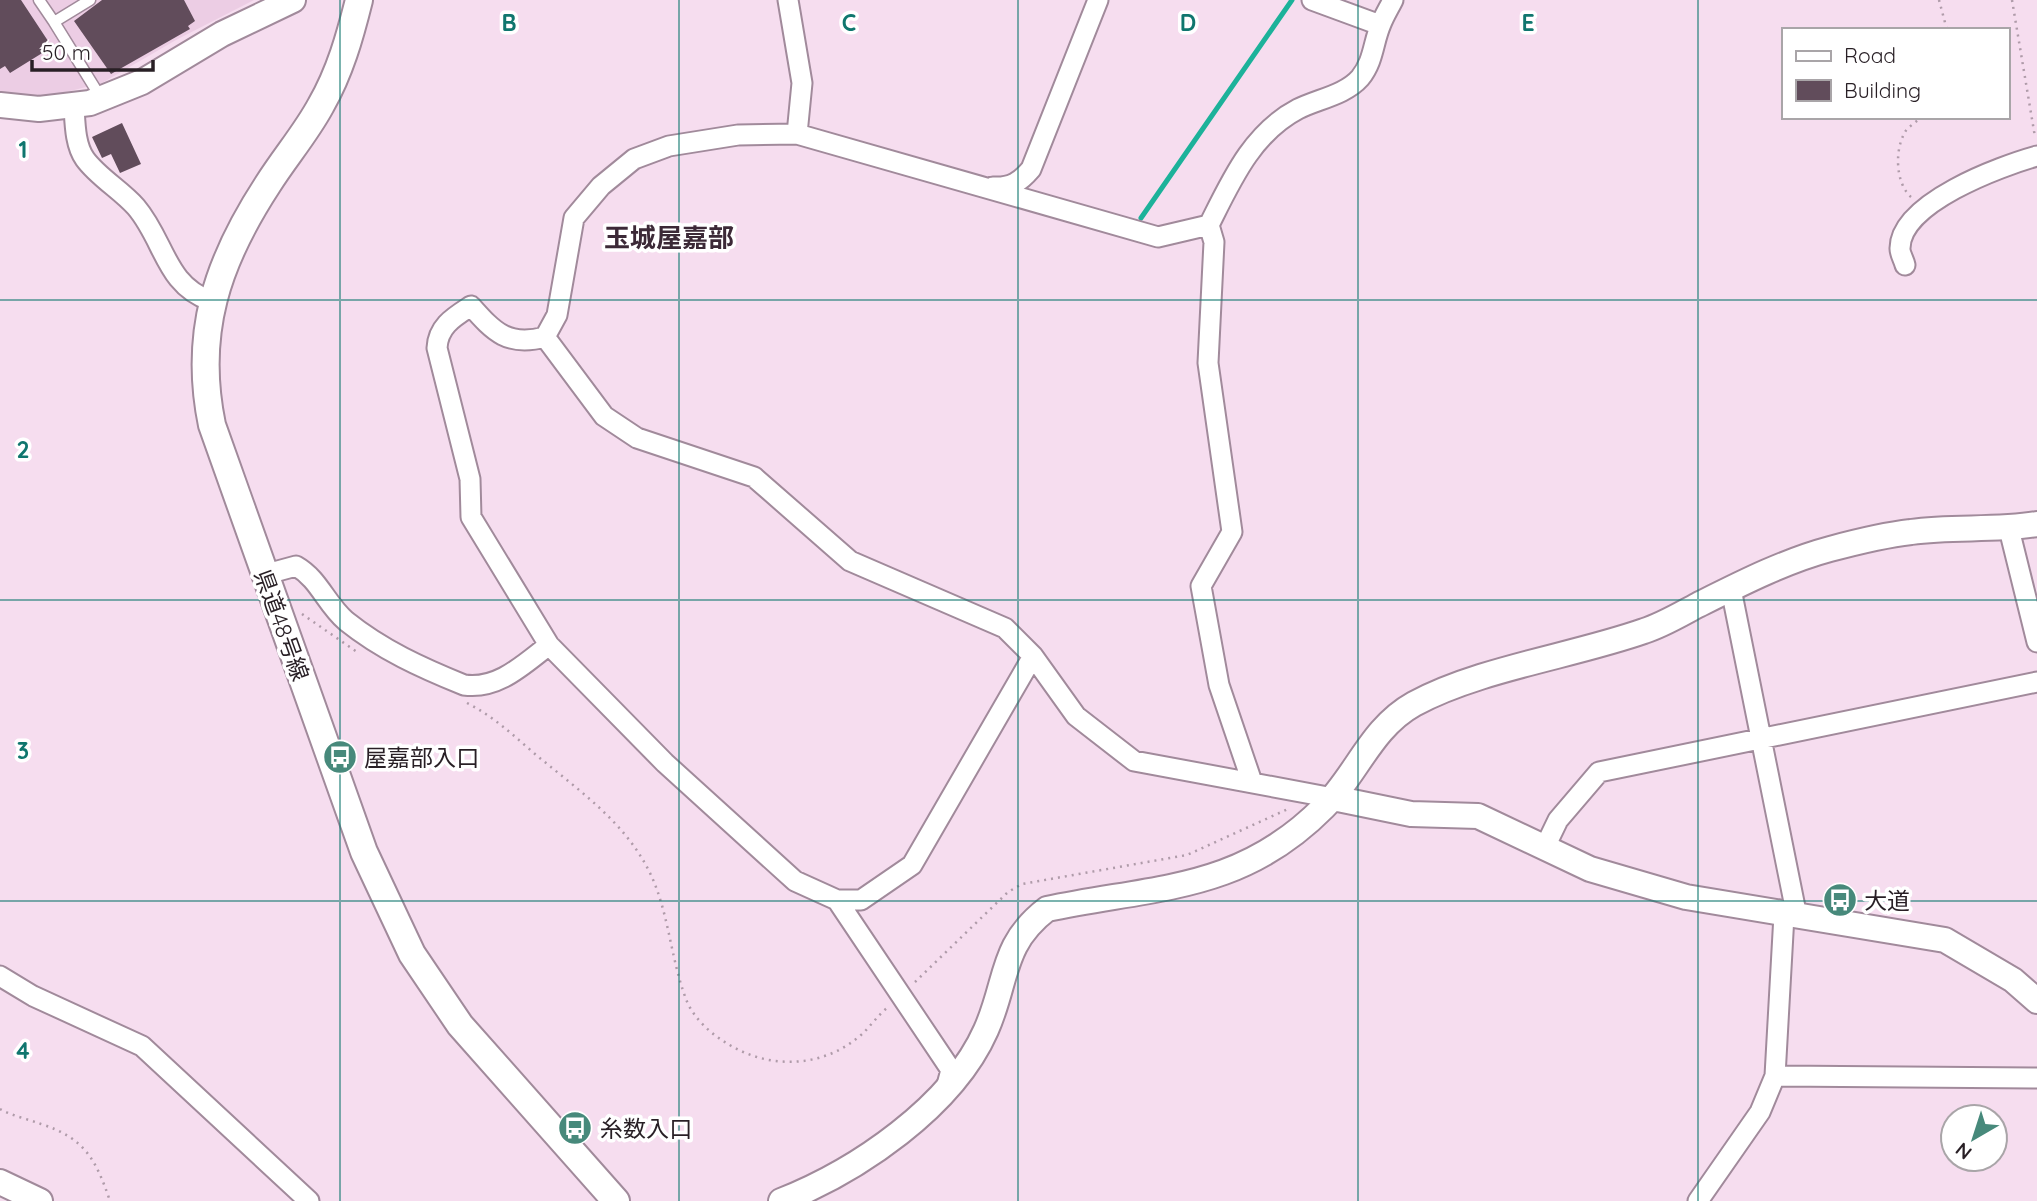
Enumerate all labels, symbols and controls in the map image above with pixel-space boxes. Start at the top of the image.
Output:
text: B [501,8,517,37]
text: C [842,8,856,37]
text: D [1180,8,1196,37]
text: E [1521,8,1535,37]
scale bar [32,28,152,72]
legend [1782,28,2009,119]
text: 50 m [42,39,91,65]
text: Road [1844,42,1896,68]
text: Building [1844,77,1921,103]
text: 1 [19,135,27,164]
district label: 玉城屋嘉部 [604,221,734,254]
text: 2 [16,435,30,464]
street label: 県道48号線 [248,565,316,685]
text: 3 [17,736,29,765]
bus stop icon: 屋嘉部入口 [321,738,359,776]
place label: 屋嘉部入口 [364,743,479,772]
bus stop icon: 大道 [1821,881,1859,919]
place label: 大道 [1864,886,1910,915]
text: 4 [16,1036,30,1065]
north arrow [1939,1103,2009,1173]
bus stop icon: 糸数入口 [556,1109,594,1147]
place label: 糸数入口 [600,1114,692,1143]
text: N [1950,1137,1976,1165]

